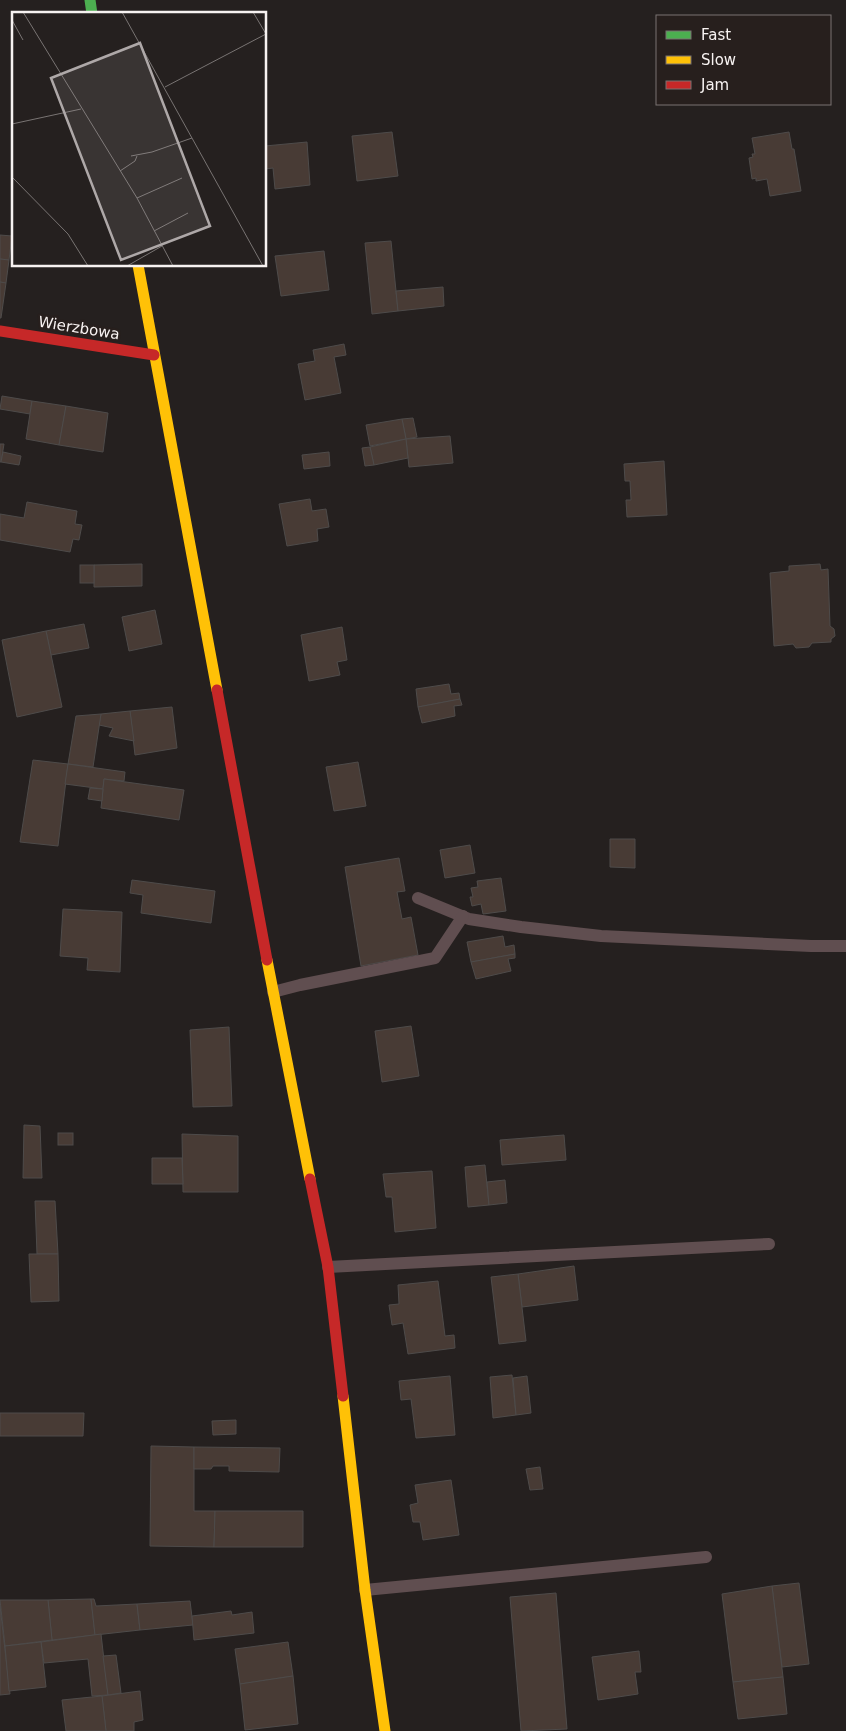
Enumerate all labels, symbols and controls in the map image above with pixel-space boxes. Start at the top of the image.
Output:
inset map [12,12,266,266]
legend [656,15,831,105]
text: Fast [701,26,731,44]
text: Slow [701,51,736,69]
text: Jam [700,76,729,94]
street label: Wierzbowa [37,313,121,343]

